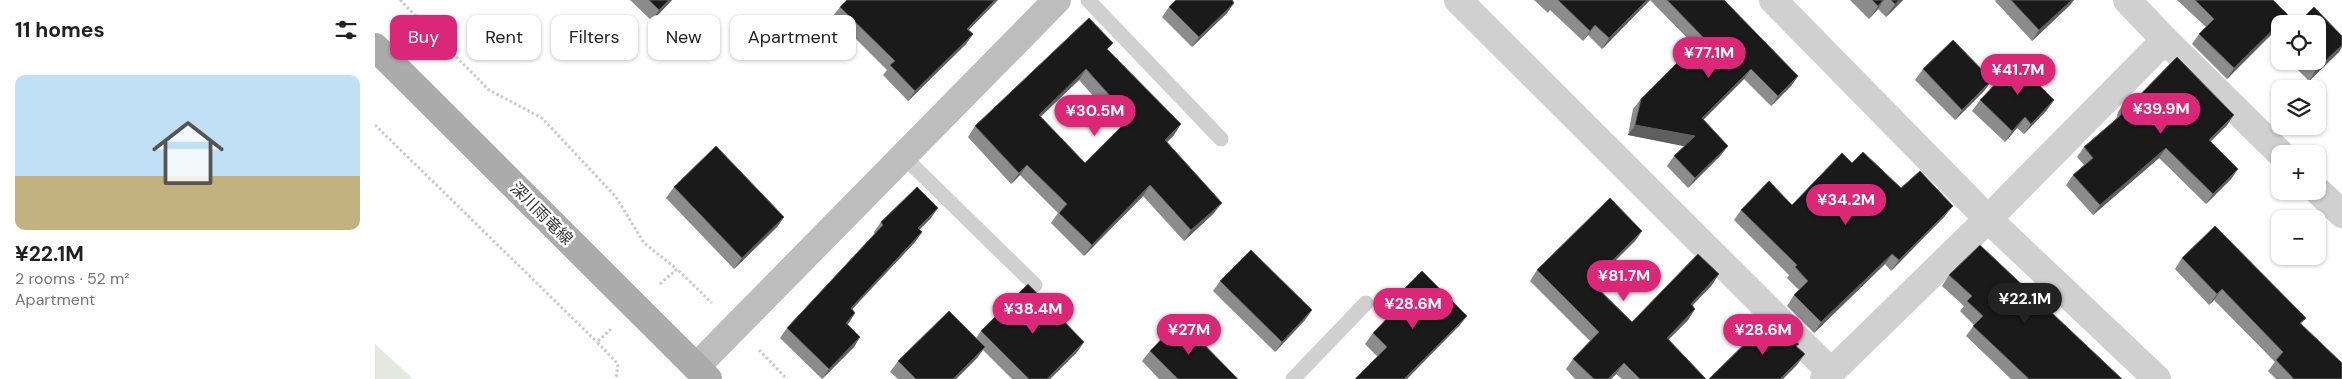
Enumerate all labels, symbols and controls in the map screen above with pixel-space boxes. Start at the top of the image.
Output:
chip: Buy [390,15,457,60]
chip: Rent [467,15,541,60]
chip: Filters [551,15,638,60]
chip: New [648,15,720,60]
chip: Apartment [730,15,856,60]
map controls [2271,15,2326,265]
button: locate [2271,15,2326,70]
text: 11 homes [15,16,105,44]
icon: filters [332,16,360,44]
pin: ¥77.1M [1668,36,1750,79]
text: ¥77.1M [1684,42,1734,63]
pin: ¥41.7M [1977,54,2059,96]
text: ¥41.7M [1992,59,2044,80]
button: layers [2271,80,2326,135]
pin: ¥39.9M [2120,92,2202,135]
pin: ¥30.5M [1054,94,1136,137]
text: ¥39.9M [2132,98,2190,119]
text: ¥30.5M [1066,100,1124,121]
icon: home [143,108,233,198]
button: + [2271,145,2326,200]
street label: 深川雨竜線 [506,178,577,249]
pin: ¥34.2M [1805,184,1887,226]
text: ¥34.2M [1817,189,1875,210]
button: − [2271,210,2326,265]
text: ¥22.1M [15,240,84,268]
pin: ¥81.7M [1583,260,1665,302]
text: ¥81.7M [1598,265,1650,286]
text: 2 rooms · 52 m² [15,268,130,289]
pin: ¥22.1M [1984,282,2066,325]
pin: ¥28.6M [1372,288,1454,330]
text: ¥22.1M [1999,288,2051,309]
text: Apartment [15,289,95,310]
pin: ¥38.4M [992,292,1074,335]
text: ¥28.6M [1384,293,1442,314]
text: ¥38.4M [1004,298,1062,319]
pin: ¥27M [1159,314,1219,356]
pin: ¥28.6M [1722,314,1804,356]
text: ¥27M [1168,319,1210,340]
text: ¥28.6M [1734,319,1792,340]

